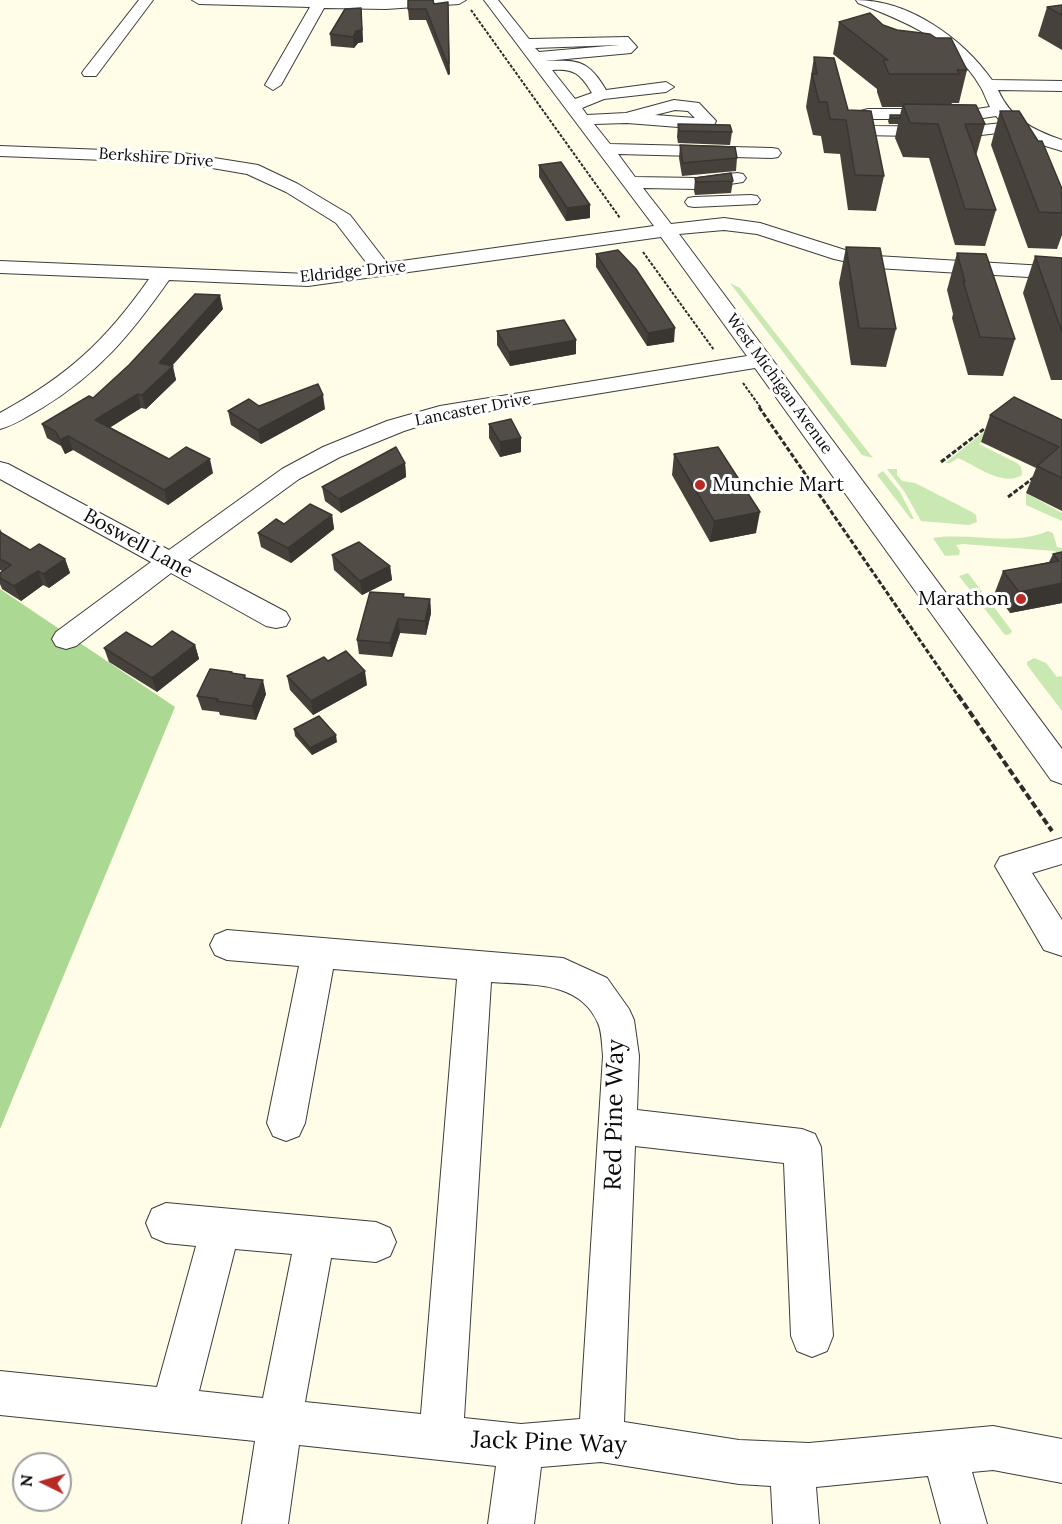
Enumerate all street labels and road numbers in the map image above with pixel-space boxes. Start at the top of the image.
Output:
street label: Berkshire Drive [98,144,214,172]
street label: Eldridge Drive [299,257,407,287]
street label: West Michigan Avenue [722,310,836,458]
street label: Lancaster Drive [413,389,533,431]
street label: Boswell Lane [79,504,197,584]
street label: Red Pine Way [599,1039,631,1191]
street label: Jack Pine Way [471,1426,627,1460]

